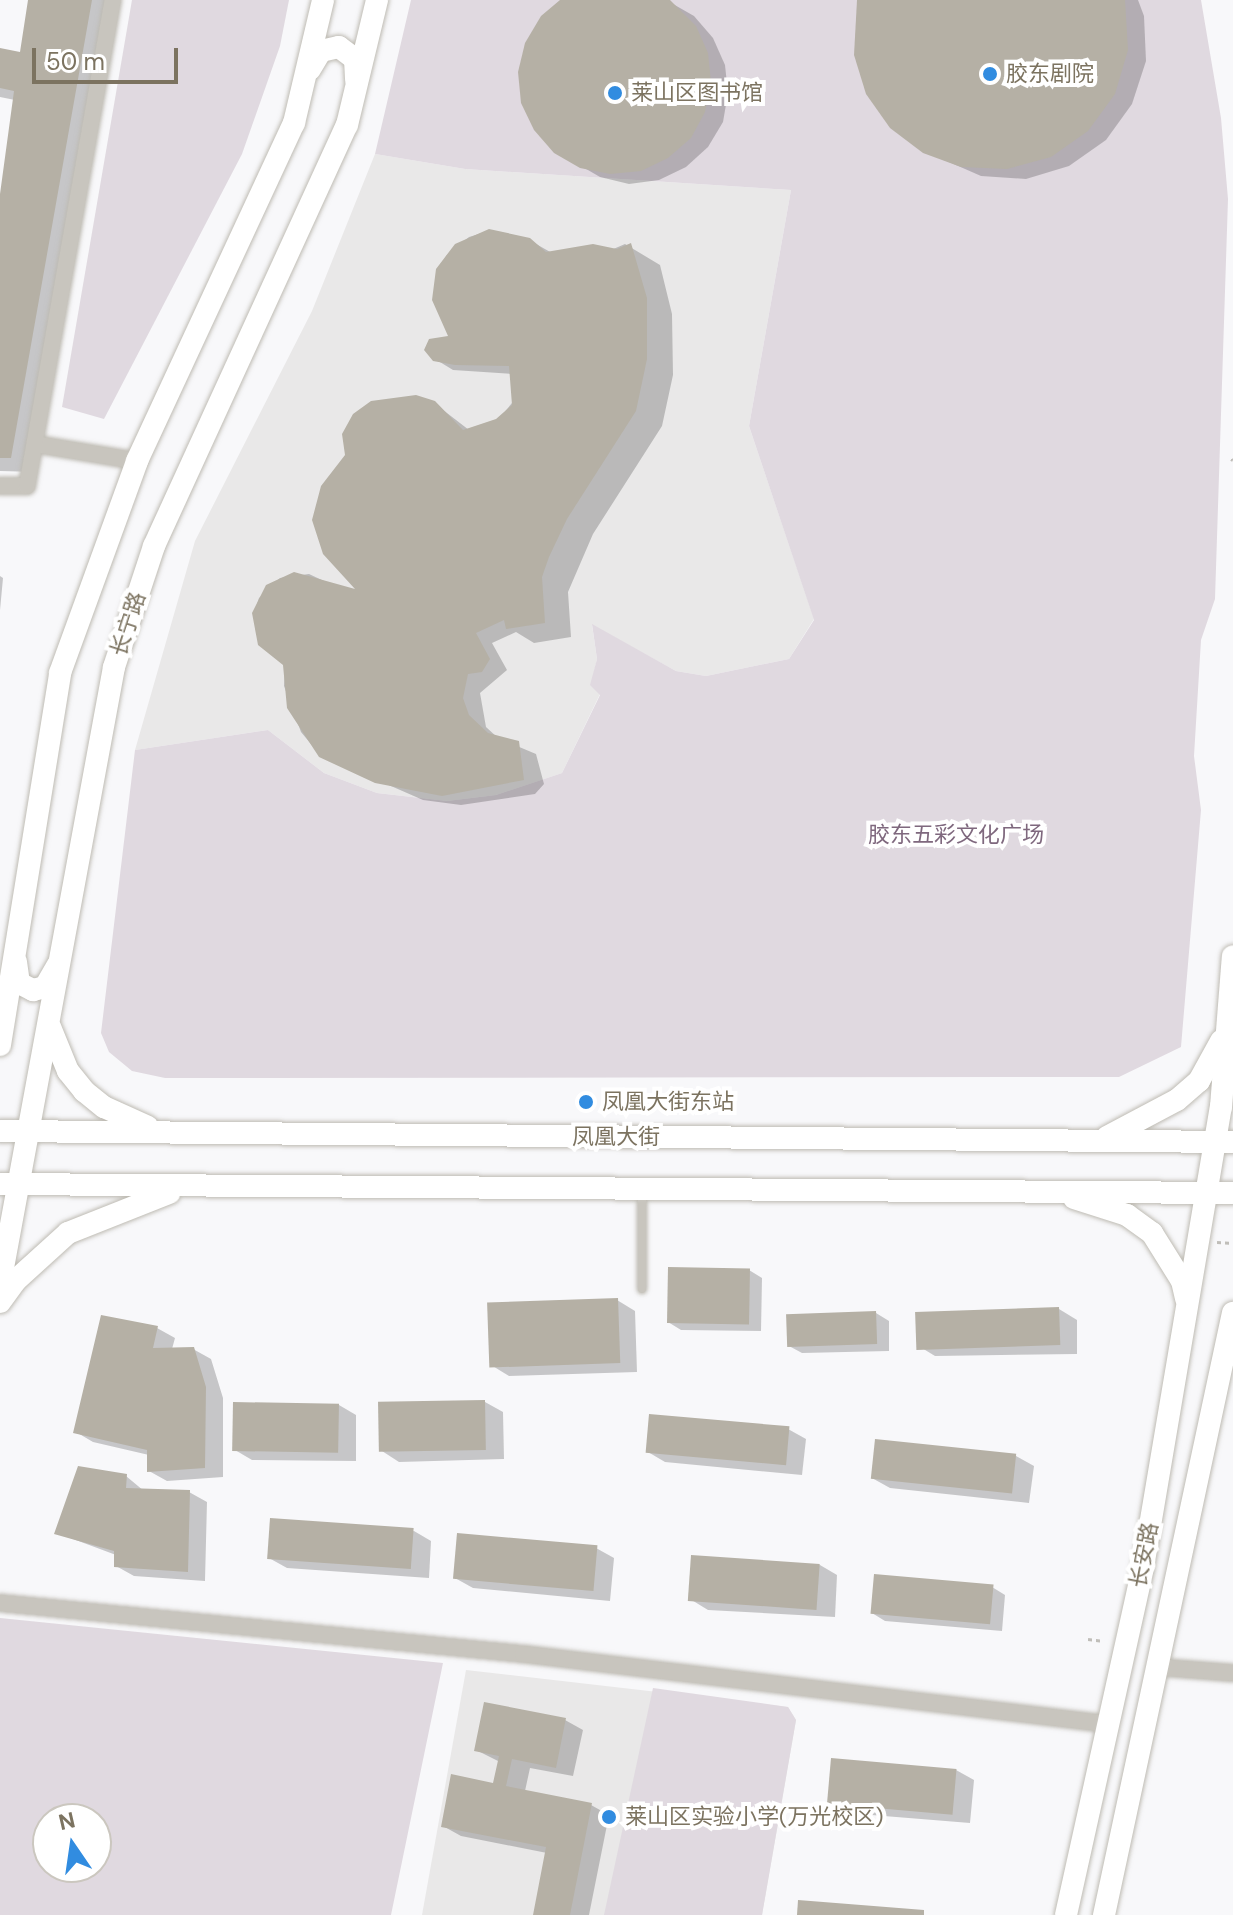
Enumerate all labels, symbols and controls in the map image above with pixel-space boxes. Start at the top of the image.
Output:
scale bar [36,32,182,82]
text: 50 m [46,46,105,77]
place label: 胶东剧院 [1006,61,1094,87]
marker: 胶东剧院 [981,65,999,83]
place label: 莱山区图书馆 [631,80,763,106]
marker: 莱山区图书馆 [606,84,624,102]
street label: 长宁路 [105,589,151,659]
park label: 胶东五彩文化广场 [868,822,1044,848]
place label: 凤凰大街东站 [602,1089,734,1115]
marker: 凤凰大街东站 [577,1093,595,1111]
street label: 凤凰大街 [572,1124,660,1150]
street label: 长安路 [1125,1520,1163,1590]
north arrow [32,1803,112,1883]
place label: 莱山区实验小学(万光校区) [625,1804,883,1830]
text: N [56,1805,78,1837]
marker: 莱山区实验小学(万光校区) [600,1808,618,1826]

